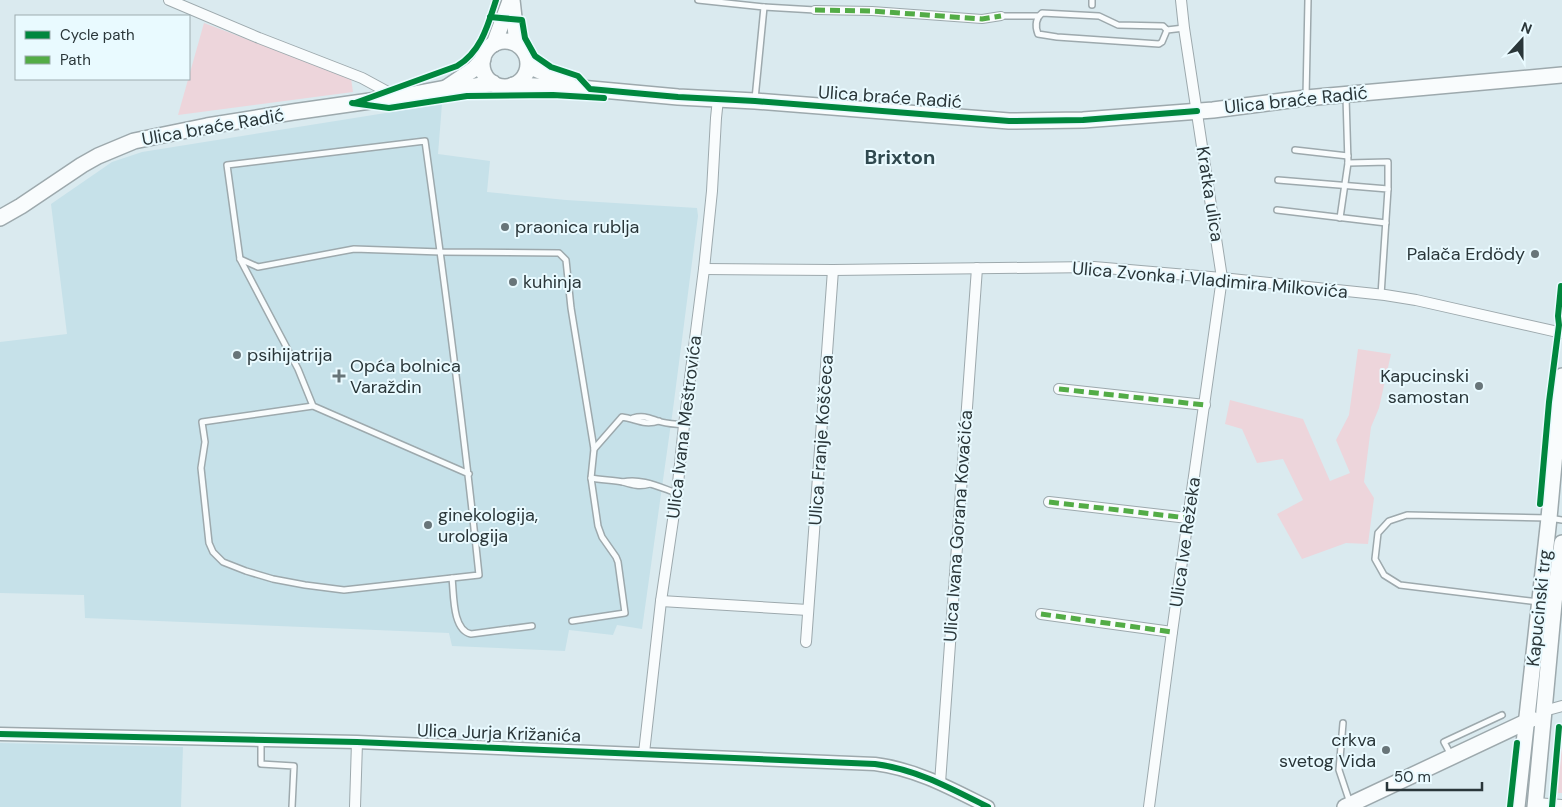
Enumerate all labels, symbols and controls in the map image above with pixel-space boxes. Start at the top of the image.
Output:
legend [15,15,190,80]
north arrow [1497,15,1547,65]
text: N [1519,18,1535,38]
text: Cycle path [60,25,135,45]
text: Path [60,50,91,70]
street label: Ulica braće Radić [817,80,963,114]
street label: Ulica braće Radić [1223,81,1369,119]
street label: Ulica braće Radić [140,103,286,151]
district label: Brixton [865,144,935,170]
street label: Kratka ulica [1191,145,1229,243]
place label: praonica rublja [515,215,639,239]
marker: praonica rublja [499,221,511,233]
place label: Palača Erdödy [1407,242,1525,266]
marker: Palača Erdödy [1529,248,1541,260]
street label: Ulica Zvonka i Vladimira Milkovića [1071,256,1349,304]
place label: kuhinja [523,270,582,294]
marker: kuhinja [507,276,519,288]
street label: Ulica Ivana Meštrovića [661,334,707,520]
place label: psihijatrija [247,343,332,367]
marker: psihijatrija [231,349,243,361]
place label: Opća bolnica Varaždin [350,354,461,399]
street label: Ulica Franje Koščeca [803,354,839,526]
place label: Kapucinski samostan [1380,364,1469,409]
marker: Opća bolnica Varaždin [332,369,346,383]
marker: Kapucinski samostan [1473,380,1485,392]
street label: Ulica Ivana Gorana Kovačića [938,409,978,643]
street label: Ulica Ive Režeka [1164,476,1206,608]
place label: ginekologija, urologija [438,503,538,548]
marker: ginekologija, urologija [422,519,434,531]
street label: Kapucinski trg [1521,548,1557,668]
street label: Ulica Jurja Križanića [417,718,581,748]
place label: crkva svetog Vida [1279,728,1376,773]
marker: crkva svetog Vida [1380,744,1392,756]
scale bar [1387,760,1482,792]
text: 50 m [1394,767,1431,787]

